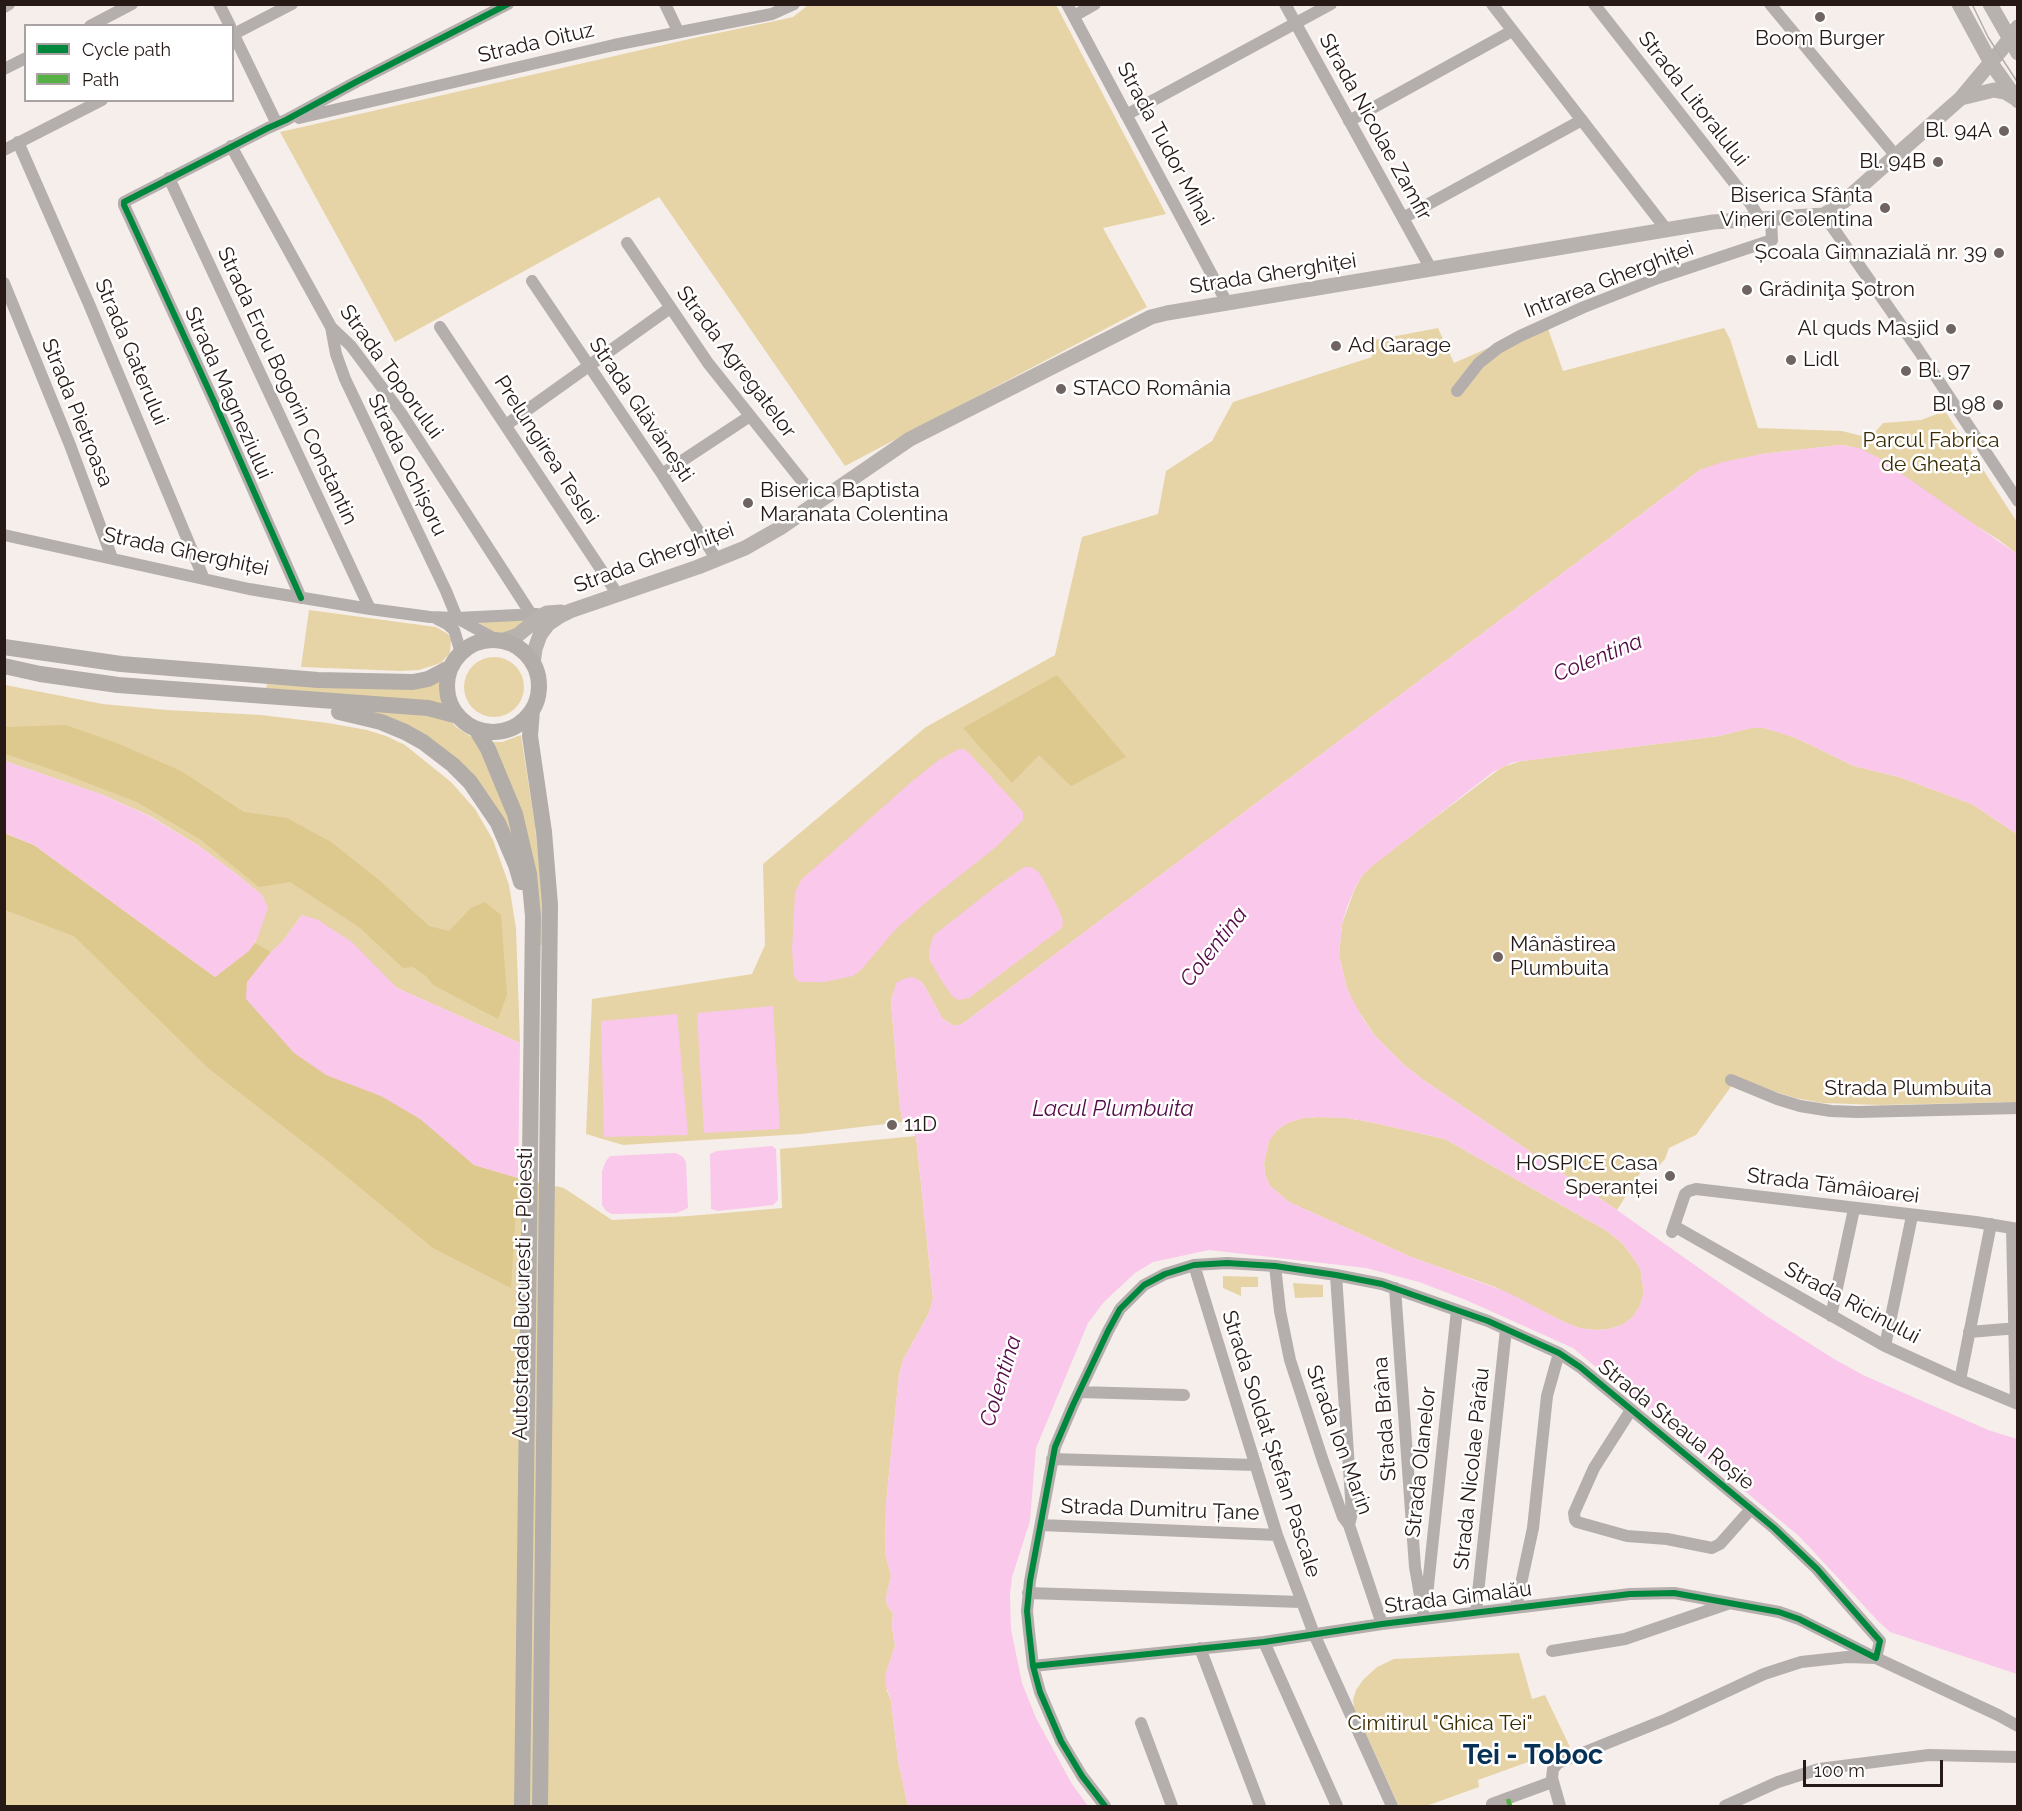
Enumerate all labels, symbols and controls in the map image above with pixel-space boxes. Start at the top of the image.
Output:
marker: Boom Burger [1813,10,1827,24]
street label: Strada Oituz [475,17,597,69]
legend [24,24,234,102]
place label: Boom Burger [1755,26,1885,52]
street label: Strada Litoralului [1633,27,1753,171]
street label: Strada Nicolae Zamfir [1313,29,1437,225]
text: Cycle path [82,39,171,60]
street label: Strada Tudor Mihai [1111,58,1219,230]
text: Path [82,69,119,90]
place label: Bl. 94A [1925,118,1992,144]
marker: Bl. 94A [1997,124,2011,138]
place label: Bl. 94B [1859,149,1926,175]
marker: Bl. 94B [1931,155,1945,169]
place label: Biserica Sfânta Vineri Colentina [1720,183,1873,233]
marker: Biserica Sfânta Vineri Colentina [1878,201,1892,215]
street label: Intrarea Gherghiței [1521,236,1697,324]
place label: Școala Gimnazială nr. 39 [1754,240,1987,266]
street label: Strada Erou Bogorin Constantin [211,243,363,529]
marker: Școala Gimnazială nr. 39 [1992,246,2006,260]
street label: Strada Gherghiței [1188,248,1358,300]
street label: Strada Gaterului [89,275,173,429]
place label: Grădiniţa Şotron [1759,277,1915,303]
street label: Strada Agregatelor [671,281,801,443]
marker: Grădiniţa Şotron [1740,283,1754,297]
street label: Strada Toporului [334,300,448,444]
street label: Strada Magneziului [179,303,277,483]
place label: Al quds Masjid [1797,316,1939,342]
marker: Al quds Masjid [1944,322,1958,336]
street label: Strada Glăvănești [583,333,699,487]
place label: Ad Garage [1348,333,1451,359]
street label: Strada Pietroasa [36,335,118,491]
marker: Ad Garage [1329,339,1343,353]
place label: Lidl [1803,347,1839,373]
marker: Lidl [1784,353,1798,367]
place label: Bl. 97 [1918,358,1970,384]
marker: Bl. 97 [1899,364,1913,378]
street label: Prelungirea Teslei [489,371,603,529]
place label: STACO România [1073,376,1231,402]
marker: STACO România [1054,382,1068,396]
street label: Strada Ochișoru [362,390,452,540]
place label: Bl. 98 [1932,392,1986,418]
marker: Bl. 98 [1991,398,2005,412]
park label: Parcul Fabrica de Gheață [1863,428,1999,478]
place label: Biserica Baptista Maranata Colentina [760,478,948,528]
marker: Biserica Baptista Maranata Colentina [741,496,755,510]
street label: Strada Gherghiței [571,517,737,599]
street label: Strada Gherghiței [101,522,271,582]
water label: Colentina [1550,628,1646,688]
water label: Colentina [1175,902,1253,992]
place label: Mânăstirea Plumbuita [1510,932,1616,982]
marker: Mânăstirea Plumbuita [1491,950,1505,964]
street label: Strada Plumbuita [1824,1076,1992,1102]
water label: Lacul Plumbuita [1032,1096,1194,1122]
place label: 11D [904,1112,937,1138]
marker: 11D [885,1118,899,1132]
street label: Autostrada Bucuresti - Ploiesti [508,1147,538,1441]
place label: HOSPICE Casa Speranței [1516,1151,1658,1201]
street label: Strada Tămâioarei [1745,1163,1921,1209]
marker: HOSPICE Casa Speranței [1663,1169,1677,1183]
street label: Strada Ricinului [1780,1257,1924,1349]
street label: Strada Soldat Ștefan Pascale [1216,1307,1326,1581]
water label: Colentina [975,1332,1027,1430]
street label: Strada Steaua Roșie [1593,1354,1759,1496]
street label: Strada Brâna [1368,1356,1402,1482]
street label: Strada Ion Marin [1300,1362,1378,1518]
street label: Strada Nicolae Pârâu [1449,1367,1495,1571]
street label: Strada Olanelor [1401,1385,1441,1539]
street label: Strada Dumitru Țane [1060,1494,1260,1526]
street label: Strada Gimalău [1383,1576,1533,1620]
park label: Cimitirul "Ghica Tei" [1347,1711,1533,1737]
district label: Tei - Toboc [1463,1740,1603,1772]
scale bar [1806,1748,1946,1786]
text: 100 m [1814,1760,1865,1781]

